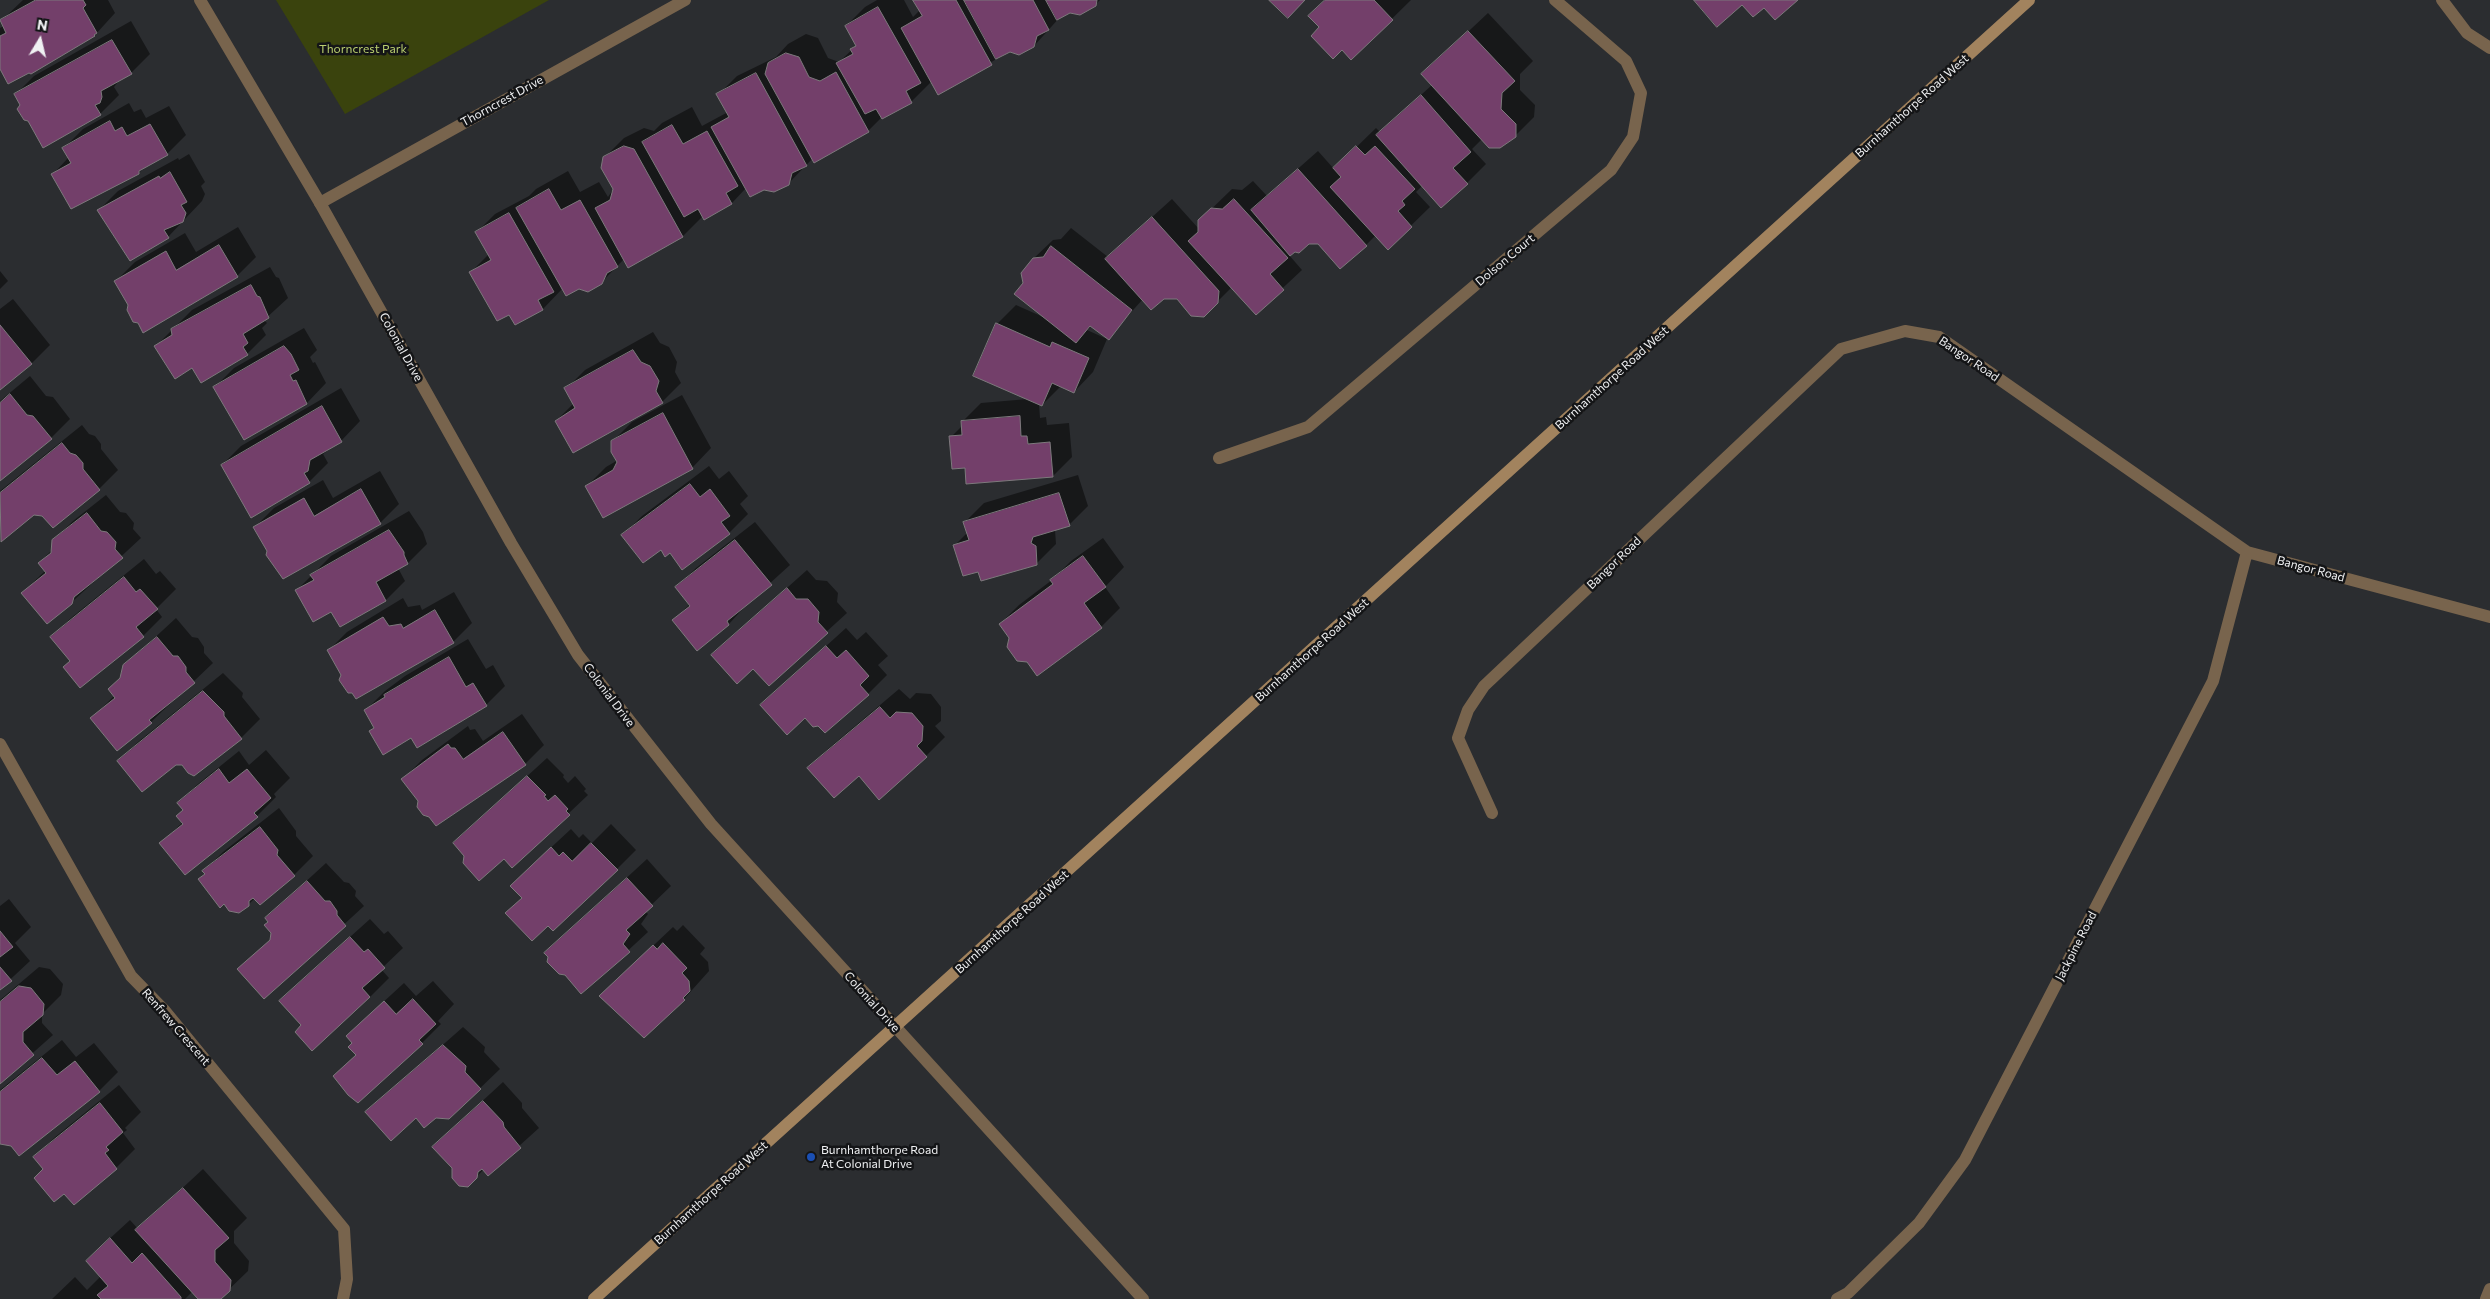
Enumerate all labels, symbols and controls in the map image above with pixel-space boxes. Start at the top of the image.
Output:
north arrow [15,15,65,65]
text: N [36,15,49,34]
park label: Thorncrest Park [319,42,407,56]
street label: Burnhamthorpe Road West [1852,51,1972,161]
street label: Thorncrest Drive [458,72,546,130]
street label: Dolson Court [1473,231,1537,289]
street label: Colonial Drive [376,310,426,384]
street label: Burnhamthorpe Road West [1552,323,1672,433]
street label: Bangor Road [1936,334,2002,384]
street label: Bangor Road [1584,534,1644,592]
street label: Bangor Road [2276,553,2346,585]
street label: Burnhamthorpe Road West [1252,595,1372,705]
street label: Colonial Drive [580,660,638,730]
street label: Burnhamthorpe Road West [952,867,1072,977]
street label: Jackpine Road [2052,909,2100,983]
street label: Colonial Drive [841,969,903,1035]
street label: Renfrew Crescent [139,986,213,1068]
street label: Burnhamthorpe Road West [651,1138,771,1248]
place label: Burnhamthorpe Road At Colonial Drive [821,1143,938,1171]
marker: Burnhamthorpe Road At Colonial Drive [805,1151,817,1163]

